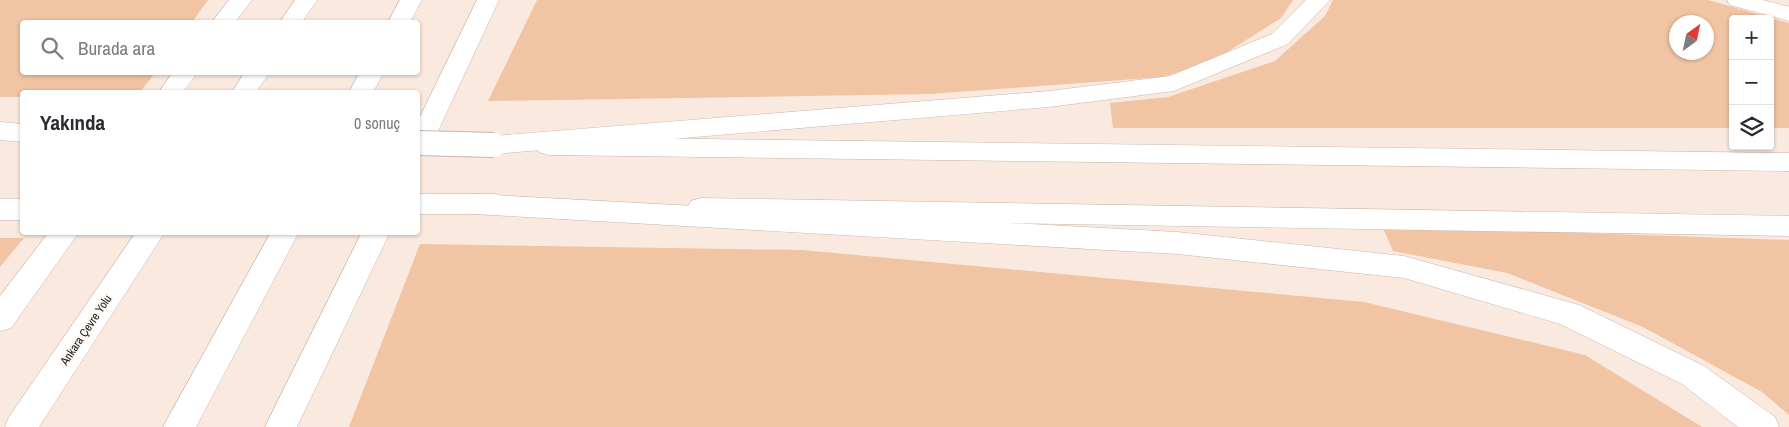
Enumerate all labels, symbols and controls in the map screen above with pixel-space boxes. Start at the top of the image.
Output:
north arrow [1669,15,1714,60]
map controls [1729,15,1774,150]
button: + [1729,15,1774,60]
search box [20,20,420,75]
icon: search [38,34,66,62]
text: Burada ara [78,35,155,61]
button: − [1729,60,1774,105]
button: layers [1729,105,1774,150]
text: Yakında [40,108,105,137]
text: 0 sonuç [354,112,400,134]
street label: Ankara Çevre Yolu [56,292,115,369]

